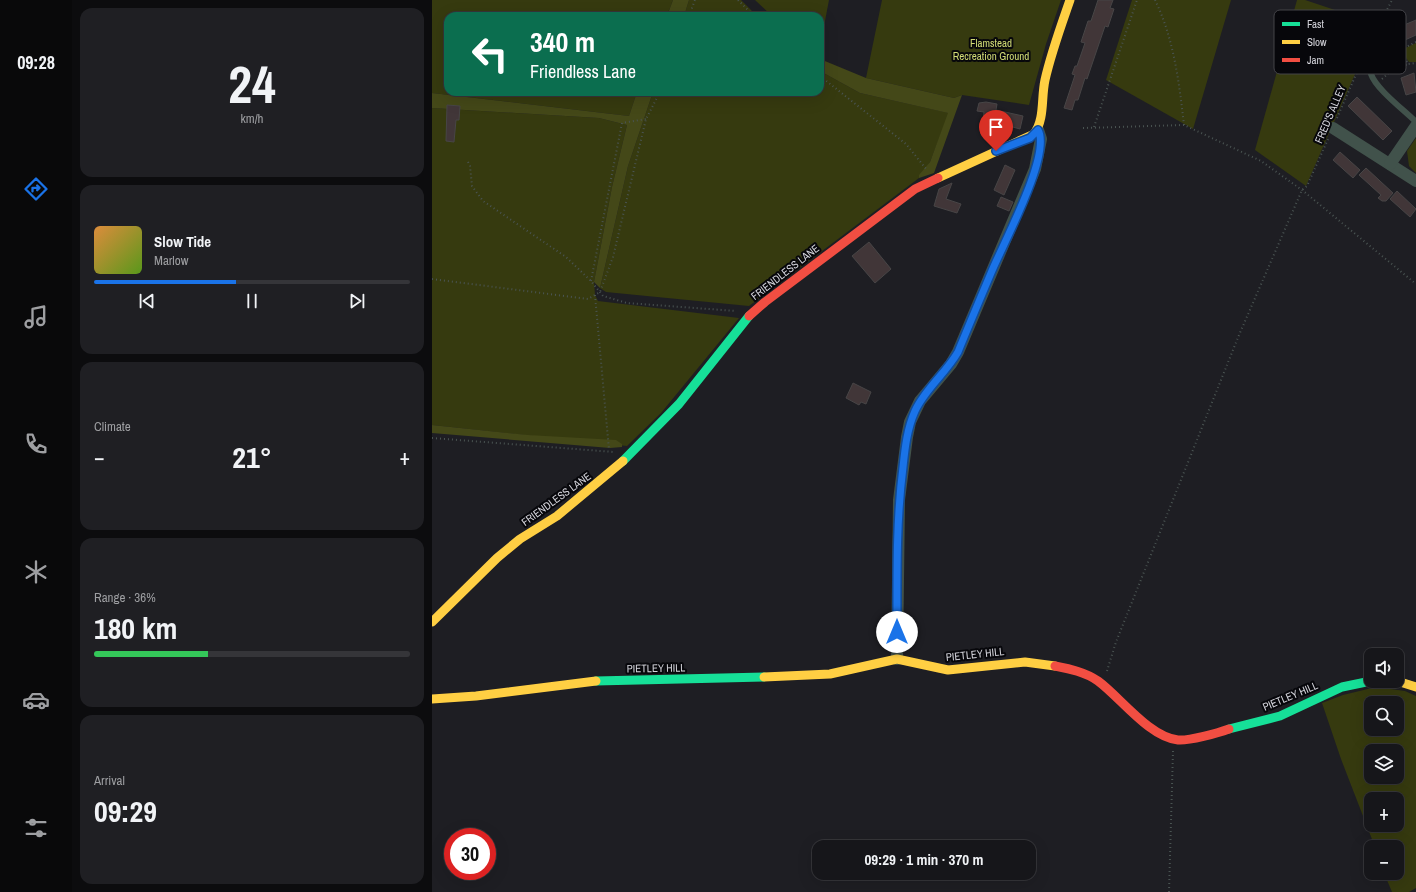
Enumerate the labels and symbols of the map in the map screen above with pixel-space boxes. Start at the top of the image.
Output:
legend [1274,10,1406,74]
text: Fast [1307,17,1325,31]
text: Slow [1307,35,1327,49]
park label: Flamstead Recreation Ground [953,36,1029,63]
text: Jam [1307,53,1324,67]
street label: FRED'S ALLEY [1311,83,1349,145]
pin [979,110,1013,151]
street label: FRIENDLESS LANE [748,241,822,303]
street label: FRIENDLESS LANE [518,469,594,529]
position arrow [876,611,918,653]
street label: PIETLEY HILL [945,644,1005,664]
street label: PIETLEY HILL [627,660,685,676]
street label: PIETLEY HILL [1260,678,1320,714]
speed limit sign: 30 [444,828,496,880]

